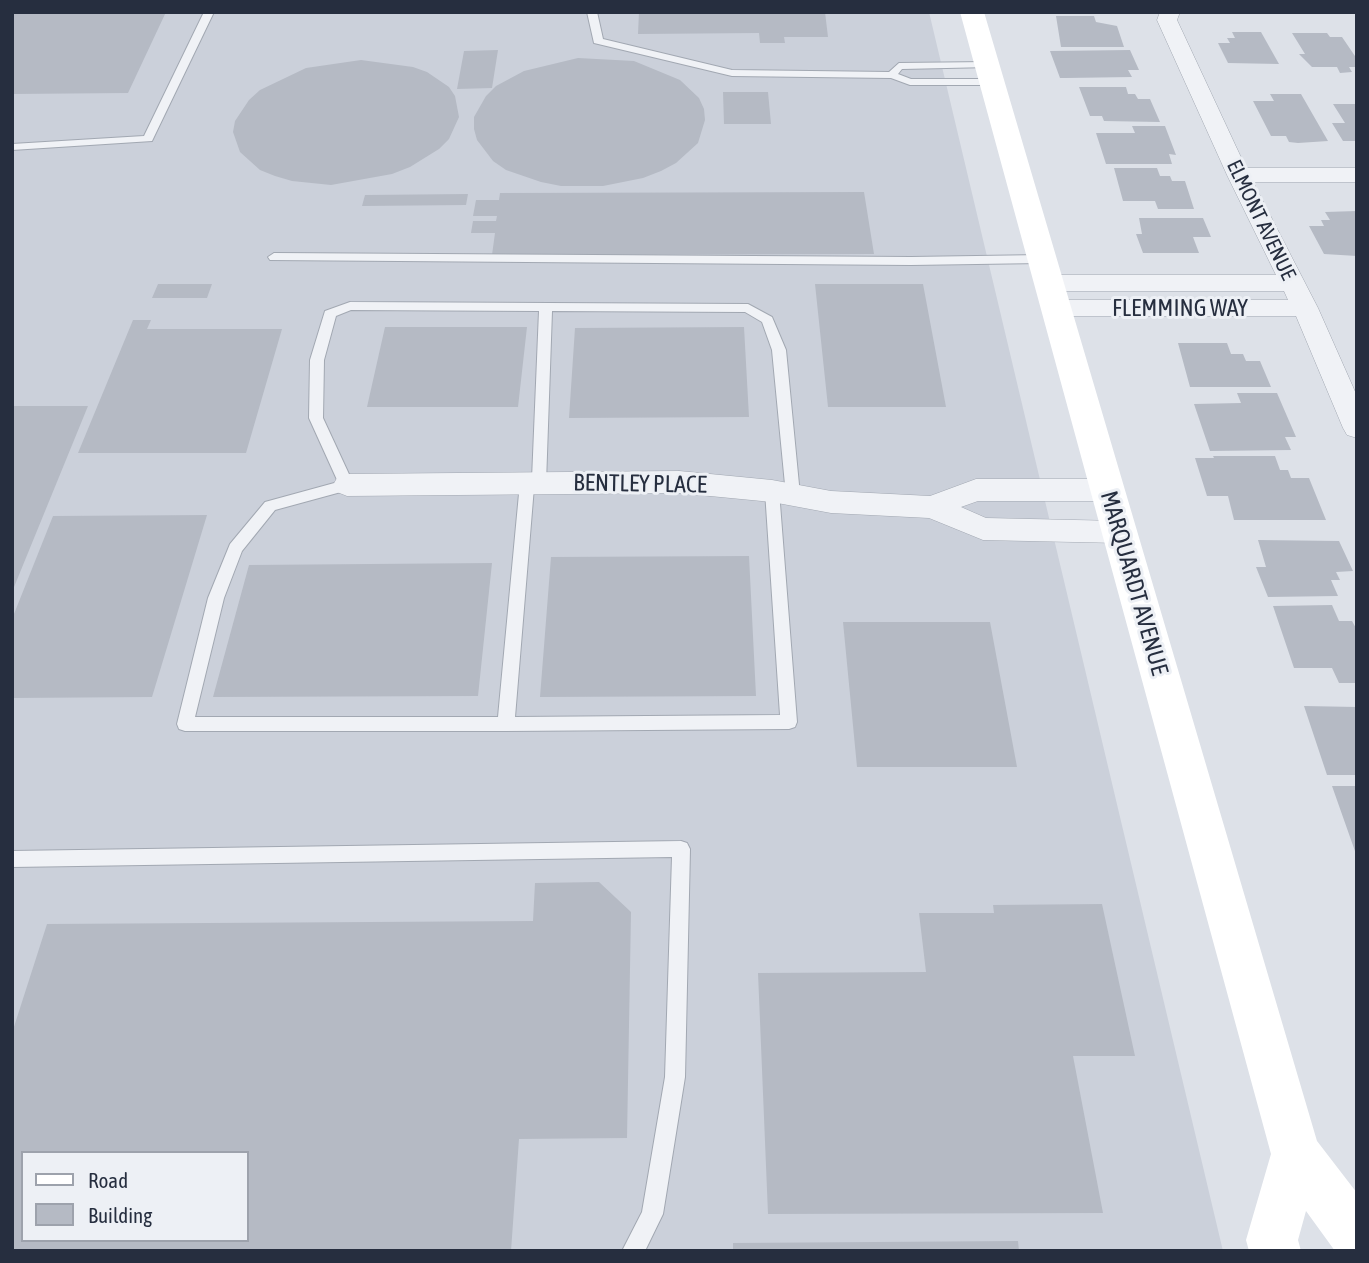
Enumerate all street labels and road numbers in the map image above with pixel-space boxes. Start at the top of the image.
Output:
street label: ELMONT AVENUE [1221,156,1301,284]
street label: FLEMMING WAY [1112,294,1248,322]
street label: BENTLEY PLACE [573,468,707,500]
street label: MARQUARDT AVENUE [1094,488,1174,678]

